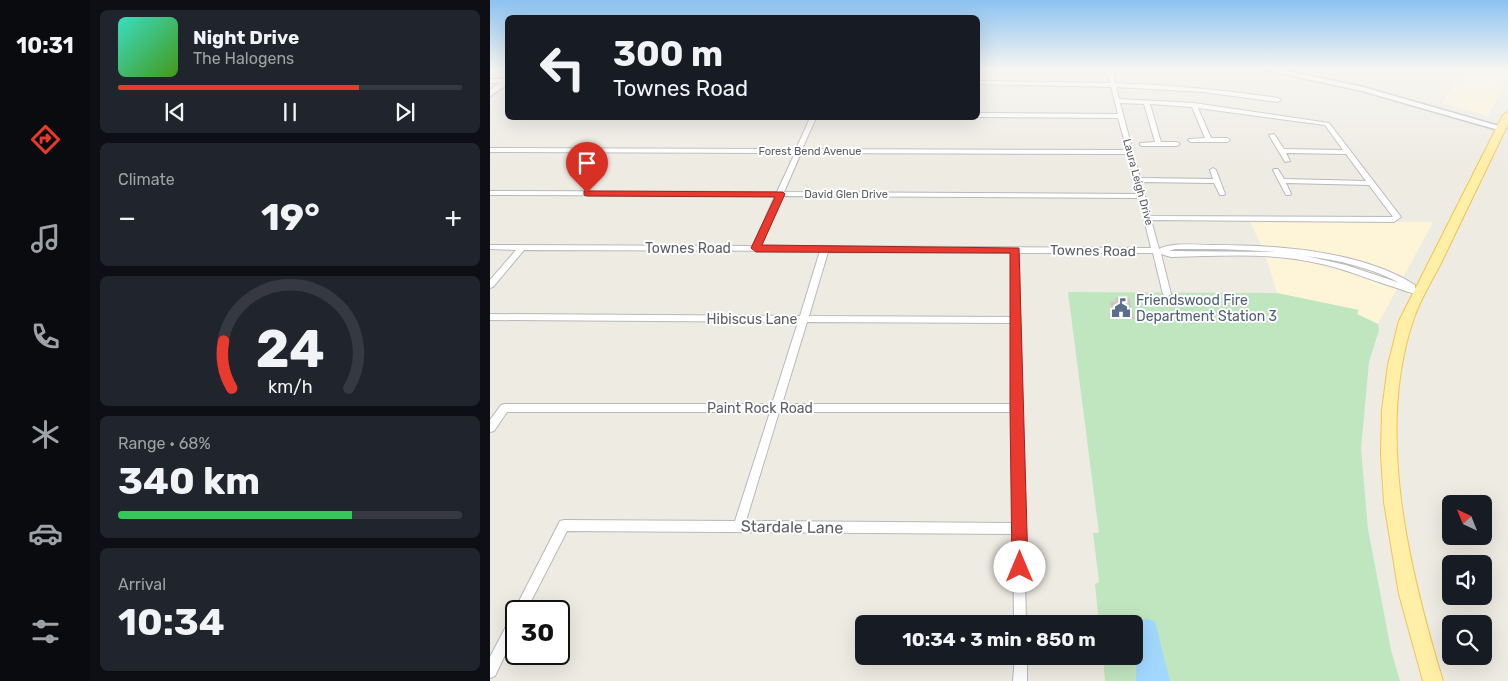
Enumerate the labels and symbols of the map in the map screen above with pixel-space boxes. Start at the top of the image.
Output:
street label: Laura Leigh Drive [1120,137,1156,227]
pin [566,142,608,193]
street label: Forest Bend Avenue [758,145,862,158]
street label: David Glen Drive [804,188,888,201]
street label: Townes Road [645,240,731,257]
street label: Townes Road [1050,242,1136,260]
place label: Friendswood Fire Department Station 3 [1136,292,1277,325]
public building icon: Friendswood Fire Department Station 3 [1110,297,1132,319]
street label: Hibiscus Lane [707,311,798,328]
street label: Paint Rock Road [707,400,813,417]
north arrow [1442,495,1492,545]
street label: Stardale Lane [741,517,843,537]
position arrow [993,540,1045,592]
speed limit sign: 30 [505,600,570,665]

